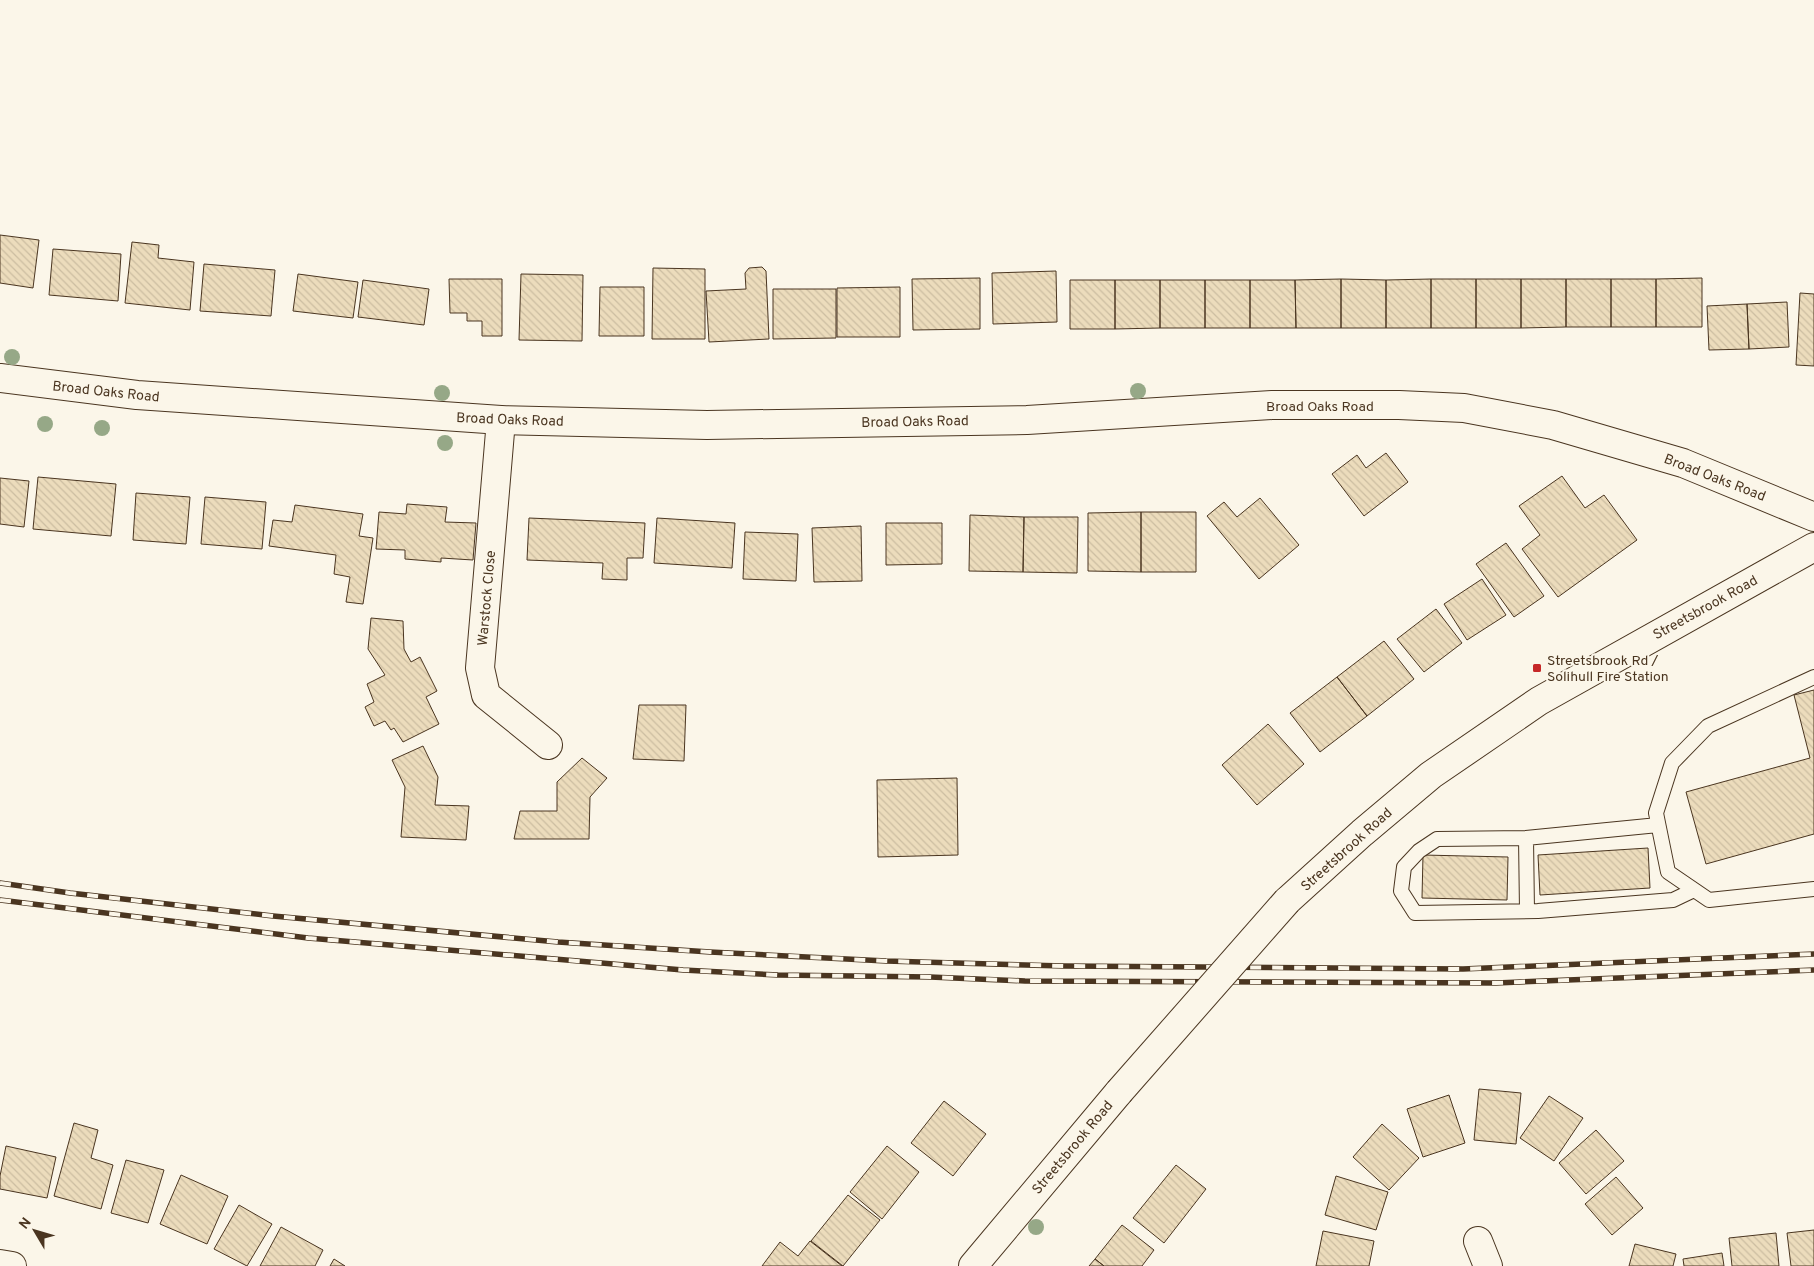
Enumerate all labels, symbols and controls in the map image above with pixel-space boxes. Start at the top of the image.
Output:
street label: Broad Oaks Road [51,378,160,407]
street label: Broad Oaks Road [1266,399,1374,416]
street label: Broad Oaks Road [456,410,564,431]
street label: Broad Oaks Road [861,413,969,432]
street label: Broad Oaks Road [1661,451,1768,506]
street label: Warstock Close [475,550,500,647]
street label: Streetsbrook Road [1651,573,1761,644]
place label: Streetsbrook Rd / Solihull Fire Station [1547,653,1669,686]
marker: Streetsbrook Rd / Solihull Fire Station [1531,662,1543,674]
street label: Streetsbrook Road [1298,805,1396,896]
street label: Streetsbrook Road [1029,1098,1117,1198]
north arrow [10,1206,60,1256]
text: N [16,1215,36,1233]

